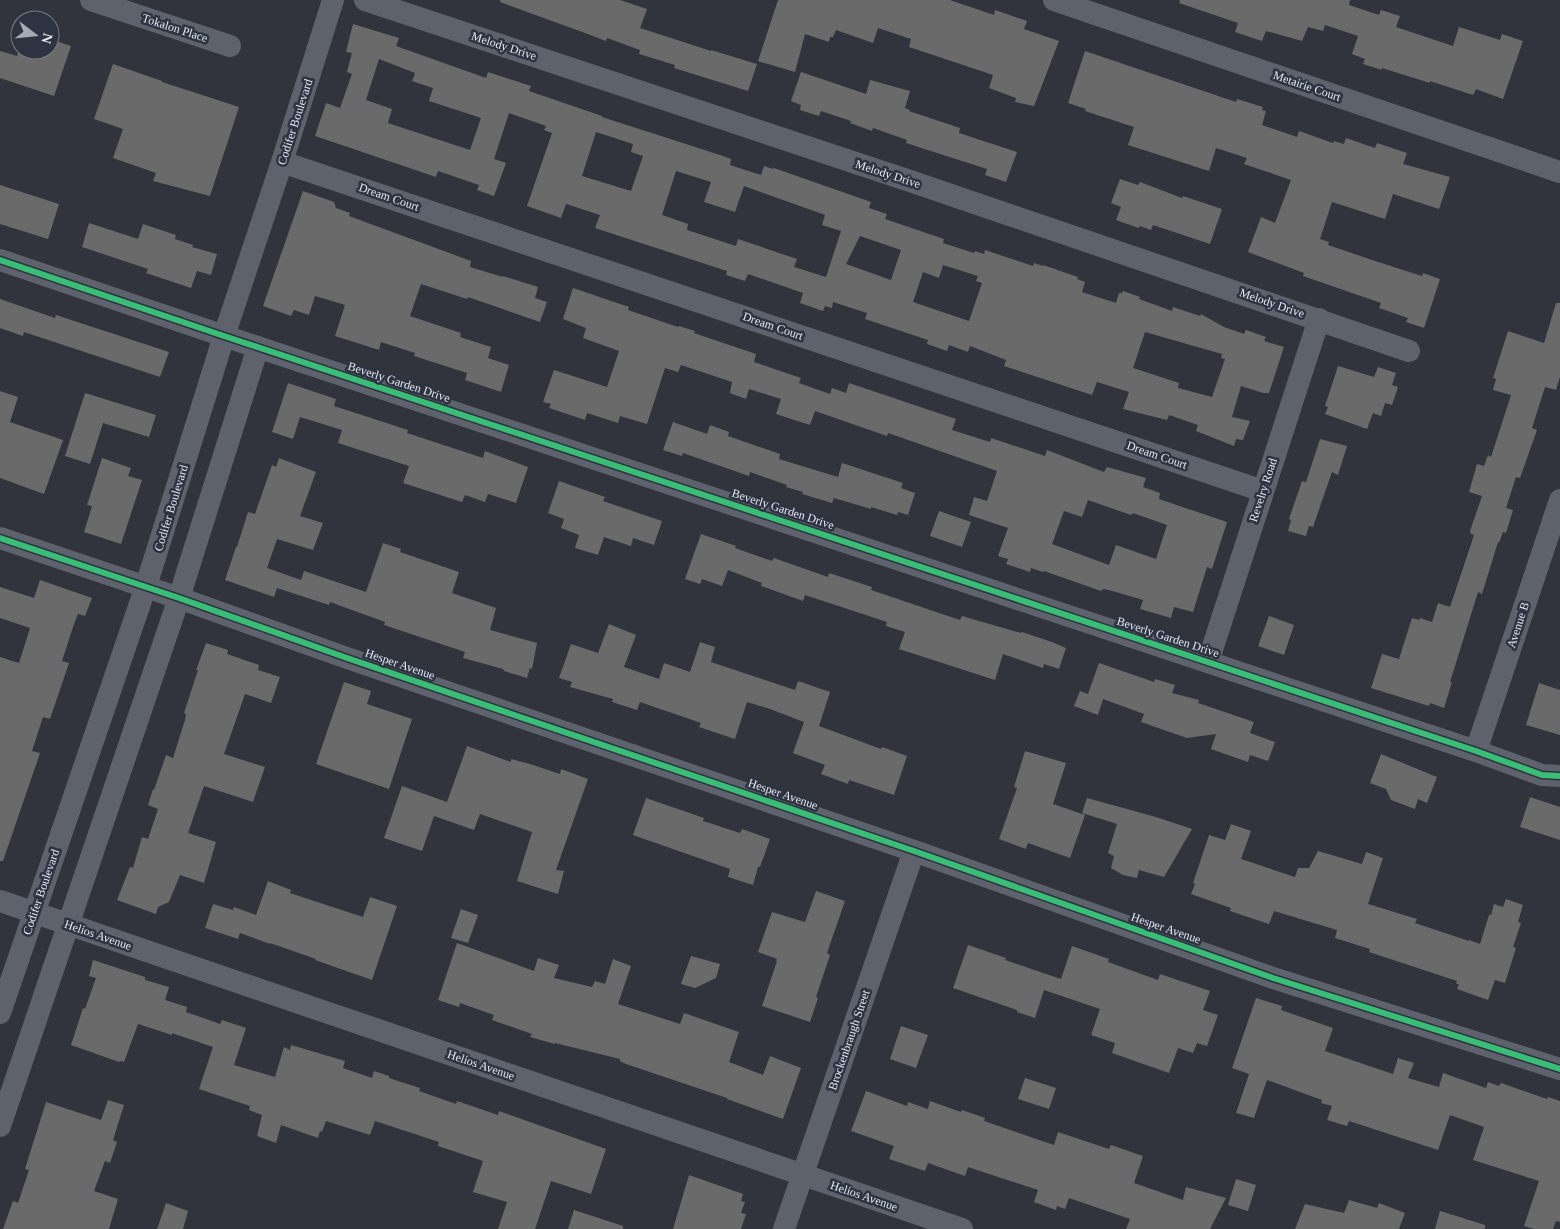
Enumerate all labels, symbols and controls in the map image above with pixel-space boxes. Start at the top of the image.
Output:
north arrow [10,10,60,60]
street label: Tokalon Place [140,11,210,45]
street label: Melody Drive [470,29,538,63]
text: N [38,32,56,45]
street label: Metairie Court [1271,68,1343,104]
street label: Codifer Boulevard [274,77,316,167]
street label: Melody Drive [854,157,922,191]
street label: Dream Court [357,180,422,214]
street label: Melody Drive [1238,285,1306,321]
street label: Dream Court [741,309,806,343]
street label: Beverly Garden Drive [346,359,452,405]
street label: Dream Court [1125,438,1190,472]
street label: Revelry Road [1246,456,1280,524]
street label: Codifer Boulevard [151,463,191,553]
street label: Beverly Garden Drive [730,486,836,532]
street label: Avenue B [1504,600,1532,650]
street label: Beverly Garden Drive [1115,614,1221,660]
street label: Hesper Avenue [363,646,437,682]
street label: Hesper Avenue [746,776,820,812]
street label: Codifer Boulevard [20,847,62,937]
street label: Hesper Avenue [1129,910,1203,946]
street label: Helios Avenue [63,917,133,953]
street label: Brockenbraugh Street [825,987,873,1092]
street label: Helios Avenue [446,1047,516,1083]
street label: Helios Avenue [829,1178,899,1214]

